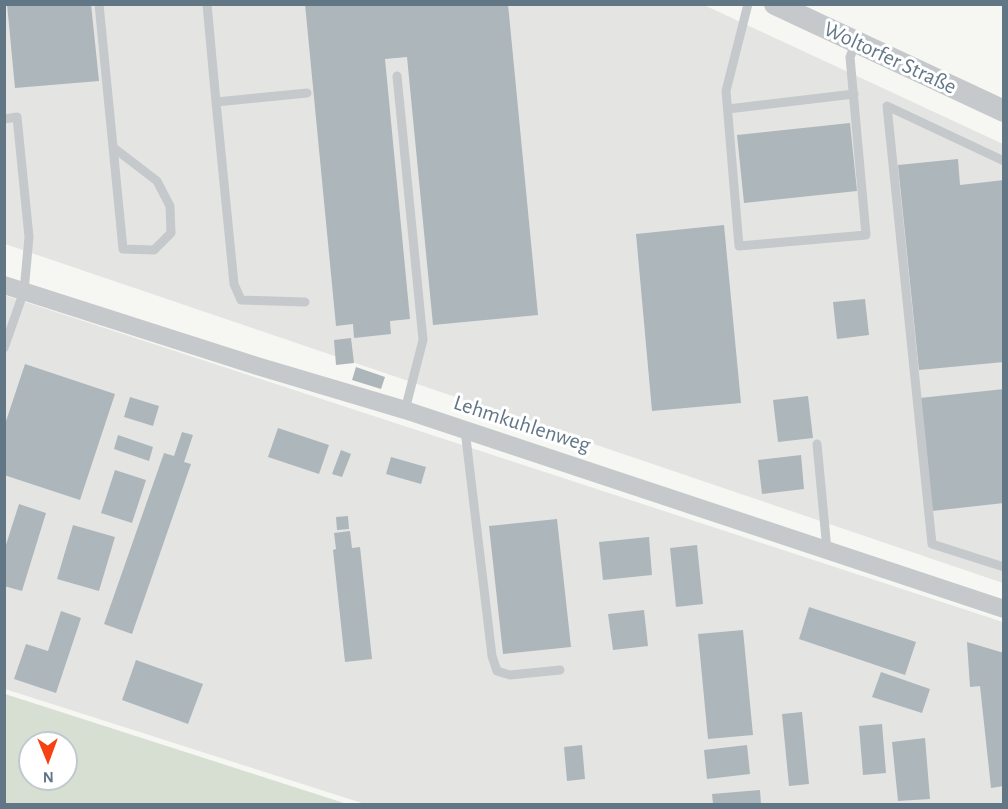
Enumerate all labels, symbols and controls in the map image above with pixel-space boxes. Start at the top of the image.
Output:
street label: Woltorfer Straße [820,16,960,100]
street label: Lehmkuhlenweg [450,389,594,459]
north arrow [18,731,78,791]
text: N [43,769,54,785]

